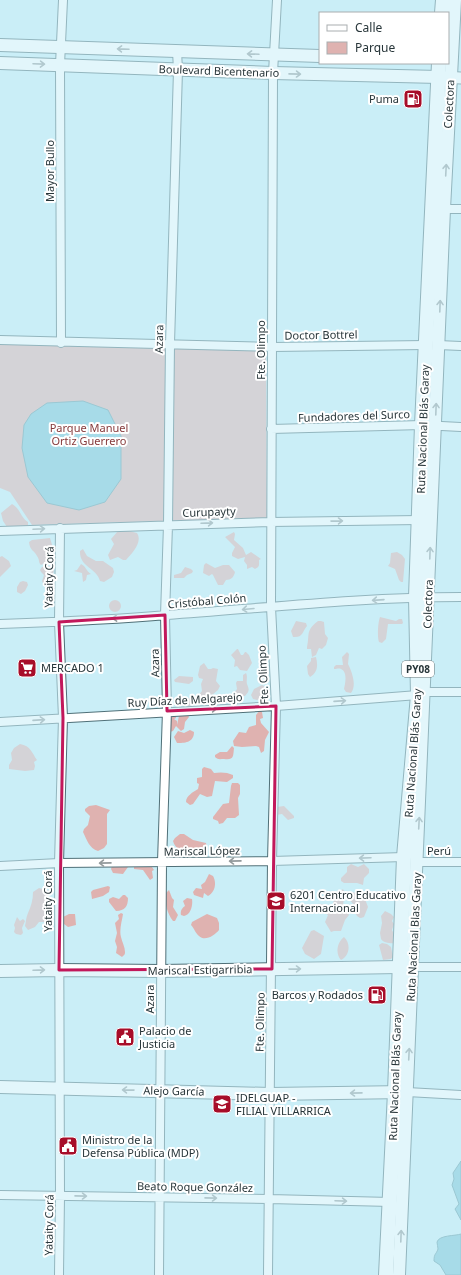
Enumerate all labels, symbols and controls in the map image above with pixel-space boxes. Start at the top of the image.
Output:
legend [319,12,449,64]
text: Calle [355,19,383,36]
text: Parque [355,39,396,56]
one-way arrow [117,46,130,53]
one-way arrow [247,50,260,58]
one-way arrow [32,60,45,68]
street label: Boulevard Bicentenario [158,61,280,80]
one-way arrow [288,70,301,78]
street label: Colectora [440,79,457,129]
fuel station icon: Puma [402,88,424,110]
place label: Puma [369,91,399,106]
street label: Mayor Bullo [42,140,57,202]
one-way arrow [443,164,450,177]
one-way arrow [436,300,444,313]
street label: Fte. Olimpo [253,320,268,380]
street label: Azara [151,324,166,354]
street label: Doctor Bottrel [284,326,358,343]
street label: Ruta Nacional Blás Garay [413,364,432,494]
one-way arrow [432,403,440,416]
street label: Fundadores del Surco [298,406,411,425]
park label: Parque Manuel Ortiz Guerrero [50,420,128,448]
street label: Curupayty [182,503,236,520]
one-way arrow [330,517,343,525]
one-way arrow [200,520,213,527]
one-way arrow [32,525,45,533]
street label: Yataity Corá [40,546,57,608]
one-way arrow [426,547,434,560]
street label: Colectora [419,579,436,629]
street label: Cristóbal Colón [167,590,247,611]
one-way arrow [372,596,385,603]
one-way arrow [242,605,255,612]
one-way arrow [112,615,125,622]
street label: Fte. Olimpo [253,645,272,705]
street label: Azara [147,648,162,678]
supermarket icon: MERCADO 1 [16,657,38,679]
place label: MERCADO 1 [41,660,104,675]
road number: PY08 [402,661,434,677]
street label: Ruta Nacional Blás Garay [401,688,425,818]
street label: Ruy Díaz de Melgarejo [127,689,243,710]
one-way arrow [333,697,346,704]
one-way arrow [204,705,217,713]
one-way arrow [32,716,45,723]
one-way arrow [415,817,423,830]
street label: Mariscal López [164,842,240,859]
street label: Perú [427,843,451,858]
one-way arrow [359,854,372,862]
one-way arrow [229,857,242,865]
one-way arrow [99,859,112,867]
street label: Yataity Corá [40,870,55,932]
street label: Ruta Nacional Blas Garay [403,872,424,1002]
place label: 6201 Centro Educativo Internacional [290,887,406,915]
school or university icon: 6201 Centro Educativo Internacional [265,890,287,912]
street label: Mariscal Estigarribia [147,961,253,978]
one-way arrow [288,965,301,972]
one-way arrow [32,967,45,974]
fuel station icon: Barcos y Rodados [366,984,388,1006]
street label: Azara [142,985,157,1013]
place label: Barcos y Rodados [272,987,363,1002]
street label: Fte. Olimpo [251,992,268,1052]
street label: Ruta Nacional Blás Garay [385,1011,404,1141]
place label: Palacio de Justicia [138,1023,191,1051]
public building icon: Palacio de Justicia [114,1026,136,1048]
one-way arrow [405,1048,412,1061]
street label: Alejo García [143,1082,205,1099]
one-way arrow [122,1086,135,1094]
one-way arrow [350,1089,363,1096]
place label: IDELGUAP - FILIAL VILLARRICA [236,1090,332,1118]
school or university icon: IDELGUAP - FILIAL VILLARRICA [211,1093,233,1115]
place label: Ministro de la Defensa Pública (MDP) [82,1132,199,1160]
public building icon: Ministro de la Defensa Pública (MDP) [57,1135,79,1157]
street label: Beato Roque González [137,1178,253,1195]
one-way arrow [74,1192,87,1200]
street label: Yataity Corá [40,1194,57,1256]
one-way arrow [204,1194,217,1202]
one-way arrow [334,1197,347,1204]
one-way arrow [397,1230,405,1243]

